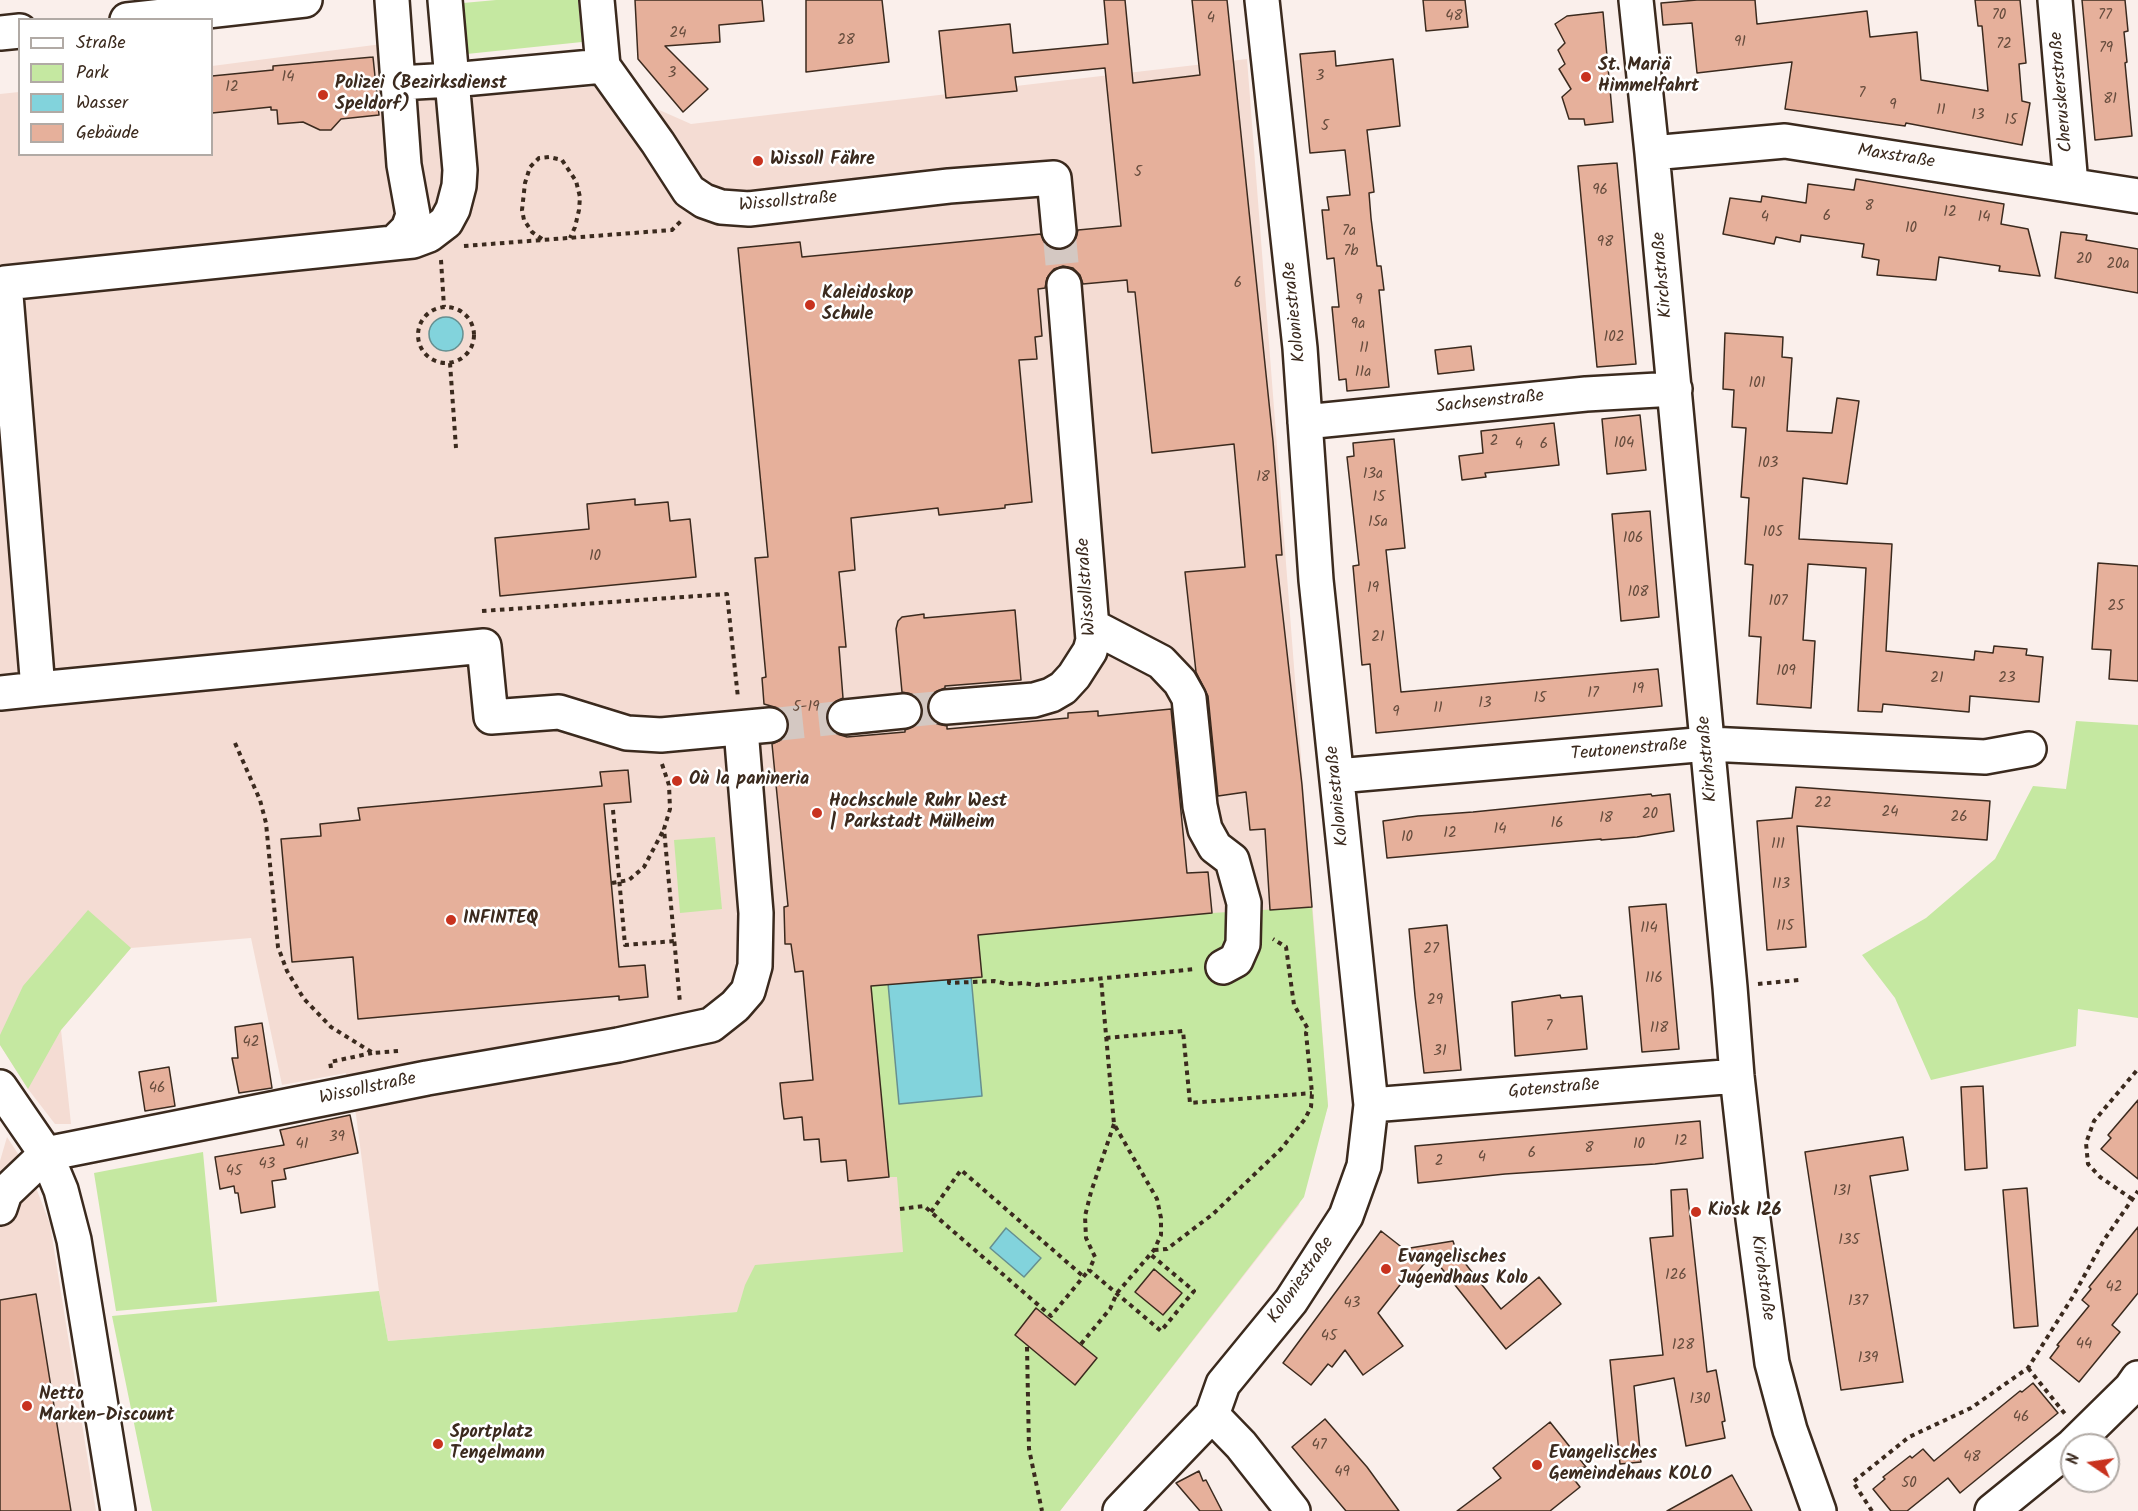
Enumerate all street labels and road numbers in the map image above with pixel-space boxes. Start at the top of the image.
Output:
street label: Cheruskerstraße [2047,31,2079,153]
street label: Maxstraße [1856,141,1936,175]
street label: Wissollstraße [738,188,838,218]
street label: Kirchstraße [1649,231,1679,319]
street label: Koloniestraße [1280,261,1312,363]
street label: Sachsenstraße [1435,387,1545,419]
street label: Wissollstraße [1074,537,1102,637]
street label: Kirchstraße [1694,715,1724,803]
street label: Teutonenstraße [1570,735,1688,767]
street label: Koloniestraße [1323,745,1355,847]
street label: Wissollstraße [318,1069,418,1111]
street label: Gotenstraße [1507,1075,1601,1105]
street label: Koloniestraße [1264,1233,1340,1329]
street label: Kirchstraße [1744,1234,1778,1322]

